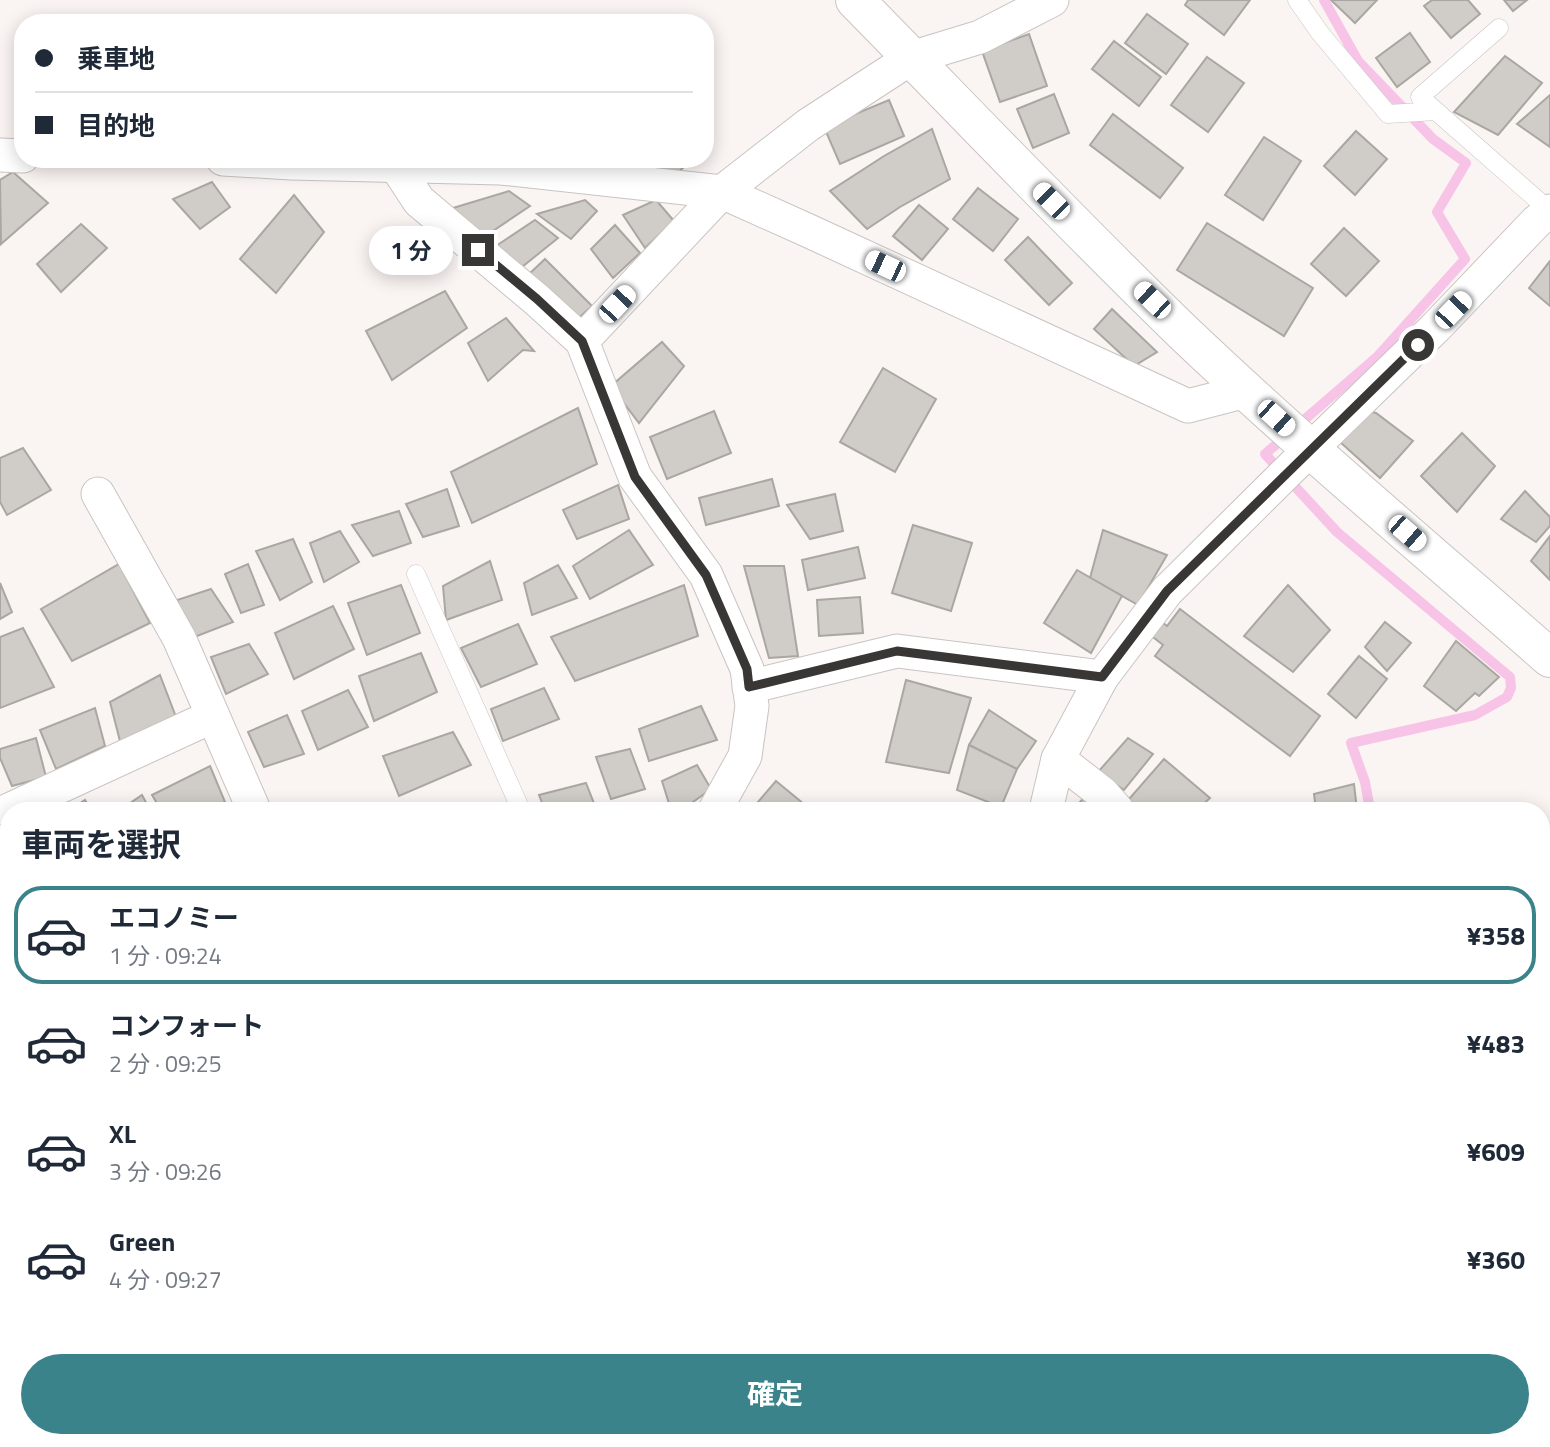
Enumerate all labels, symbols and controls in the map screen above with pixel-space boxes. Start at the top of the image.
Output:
text: 乗車地 [77,39,155,78]
text: 目的地 [77,106,155,145]
car [1029,179,1074,223]
callout: 1 分 [370,226,454,274]
text: 1 分 [391,233,431,268]
route end [462,234,494,266]
car [862,248,909,284]
car [1130,278,1175,322]
car [595,281,640,327]
car [1431,288,1476,332]
route start [1402,329,1434,361]
car [1254,396,1299,440]
car [1385,511,1430,555]
text: 車両を選択 [21,820,181,868]
text: エコノミー [109,898,239,937]
icon: car [25,904,88,967]
text: ¥358 [1467,916,1525,955]
text: 1 分 · 09:24 [109,938,222,973]
text: コンフォート [109,1006,264,1045]
icon: car [25,1012,88,1075]
text: ¥483 [1467,1024,1525,1063]
text: 2 分 · 09:25 [109,1046,222,1081]
text: XL [109,1114,136,1153]
icon: car [25,1120,88,1183]
text: ¥609 [1467,1132,1525,1171]
text: 3 分 · 09:26 [109,1154,222,1189]
text: Green [109,1222,175,1261]
icon: car [25,1228,88,1291]
text: ¥360 [1467,1240,1525,1279]
text: 4 分 · 09:27 [109,1262,222,1297]
button: 確定 [21,1354,1529,1434]

